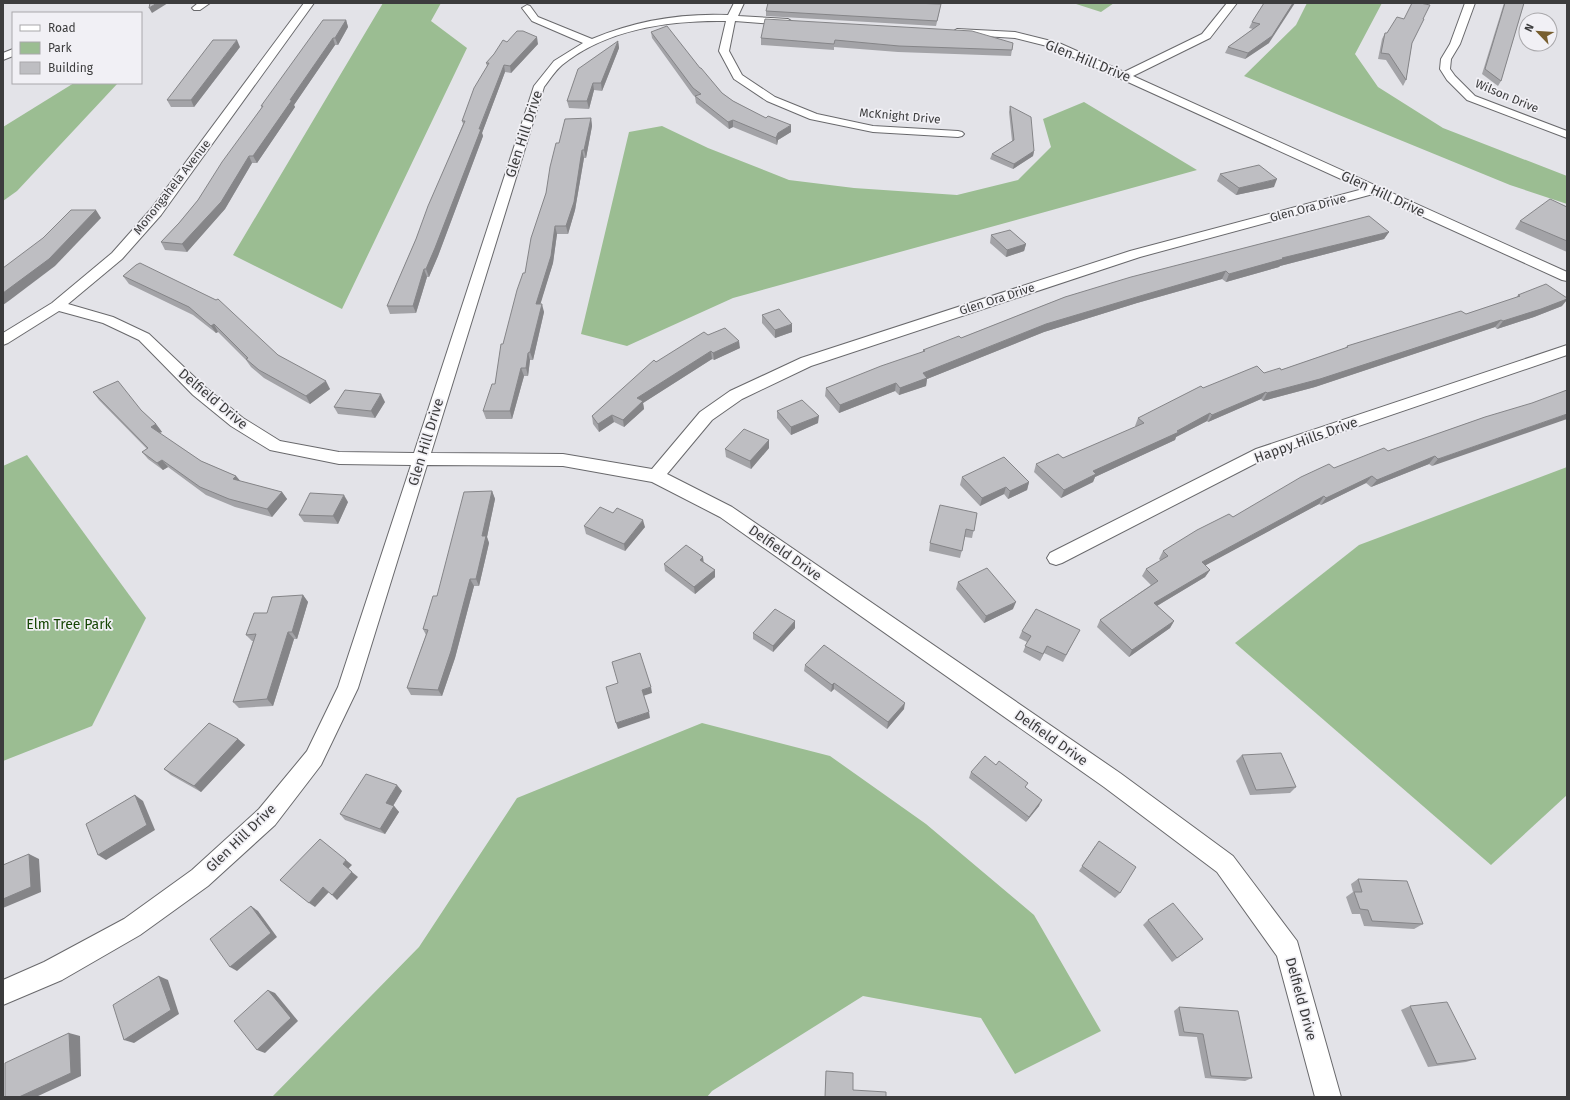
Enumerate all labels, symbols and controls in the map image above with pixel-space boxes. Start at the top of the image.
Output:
legend [12,12,142,84]
north arrow [1518,12,1558,52]
text: Road [48,21,76,35]
text: N [1522,22,1537,34]
street label: Glen Hill Drive [1043,36,1133,86]
text: Park [48,41,72,55]
text: Building [48,61,94,75]
street label: Wilson Drive [1473,76,1541,116]
street label: Glen Hill Drive [502,88,546,180]
street label: McKnight Drive [859,105,941,127]
street label: Monongahela Avenue [131,137,213,237]
street label: Glen Hill Drive [1338,167,1428,221]
street label: Glen Ora Drive [1268,191,1348,225]
street label: Glen Ora Drive [958,280,1036,318]
street label: Delfield Drive [175,365,251,433]
street label: Glen Hill Drive [405,396,447,488]
street label: Happy Hills Drive [1252,413,1360,467]
street label: Delfield Drive [745,522,825,584]
park label: Elm Tree Park [26,616,113,633]
street label: Delfield Drive [1011,707,1091,769]
street label: Glen Hill Drive [203,800,279,876]
street label: Delfield Drive [1282,956,1320,1042]

